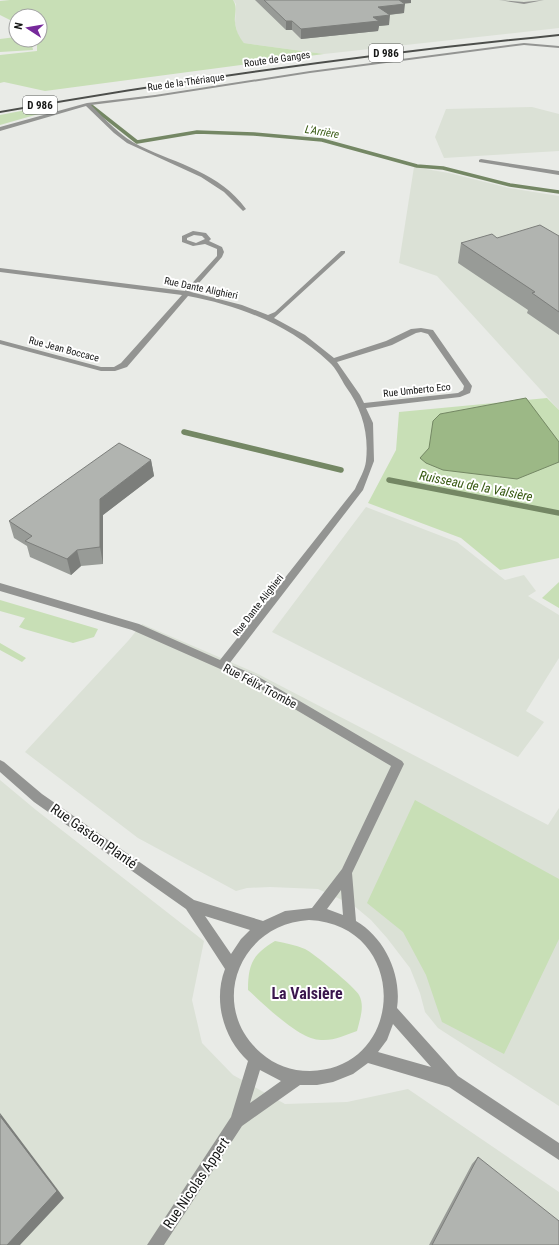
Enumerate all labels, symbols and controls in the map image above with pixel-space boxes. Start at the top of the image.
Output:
north arrow [8,8,48,48]
text: N [12,21,26,31]
road number: D 986 [369,44,403,62]
street label: Route de Ganges [243,49,311,69]
street label: Rue de la Thériaque [147,71,226,93]
road number: D 986 [23,96,57,114]
water label: L'Arrière [304,123,340,141]
street label: Rue Dante Alighieri [163,275,239,301]
street label: Rue Jean Boccace [28,334,101,364]
street label: Rue Umberto Eco [383,381,451,399]
water label: Ruisseau de la Valsière [418,468,534,504]
street label: Rue Dante Alighieri [231,572,285,638]
street label: Rue Félix Trombe [221,661,299,711]
street label: Rue Gaston Planté [48,800,141,872]
district label: La Valsière [271,984,343,1003]
street label: Rue Nicolas Appert [160,1135,232,1231]

